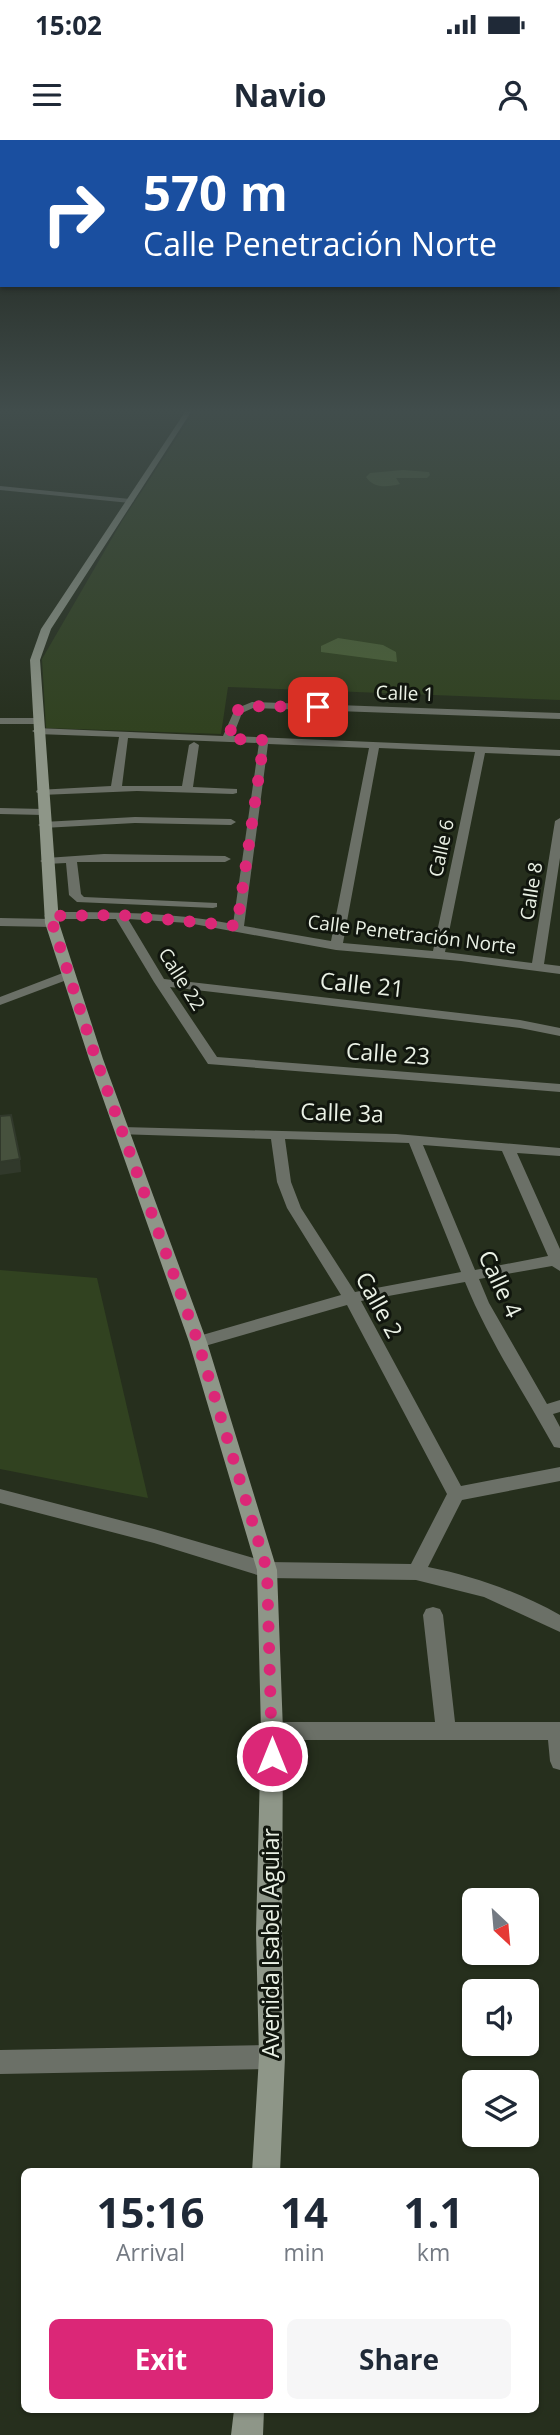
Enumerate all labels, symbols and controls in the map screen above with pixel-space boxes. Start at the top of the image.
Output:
text: 15:02 [35,7,102,43]
text: Navio [233,73,327,116]
icon: menu [28,76,66,114]
icon: person [494,76,532,114]
text: 570 m [143,159,288,225]
icon: right [28,168,119,259]
text: Calle Penetración Norte [143,222,497,265]
pin [288,677,348,737]
street label: Calle 1 [375,679,435,707]
icon: arrive [299,688,337,726]
street label: Calle 6 [422,817,460,879]
street label: Calle 8 [514,860,548,922]
street label: Calle Penetración Norte [306,908,518,960]
street label: Calle 22 [153,943,211,1015]
street label: Calle 21 [319,964,406,1004]
street label: Calle 23 [345,1034,431,1072]
street label: Calle 3a [300,1095,384,1129]
street label: Calle 4 [471,1245,530,1322]
street label: Calle 2 [349,1266,411,1343]
position arrow [235,1719,309,1793]
street label: Avenida Isabel Aguiar [254,1828,286,2058]
north arrow [462,1888,539,1965]
map controls [462,1888,539,2147]
button: sound [462,1979,539,2056]
button: layers [462,2070,539,2147]
text: 15:16 [96,2183,205,2240]
text: 14 [280,2183,328,2240]
text: 1.1 [403,2183,464,2240]
text: Arrival [116,2236,185,2268]
text: min [283,2236,325,2268]
text: km [417,2236,450,2268]
button: Exit [49,2319,273,2399]
button: Share [287,2319,511,2399]

